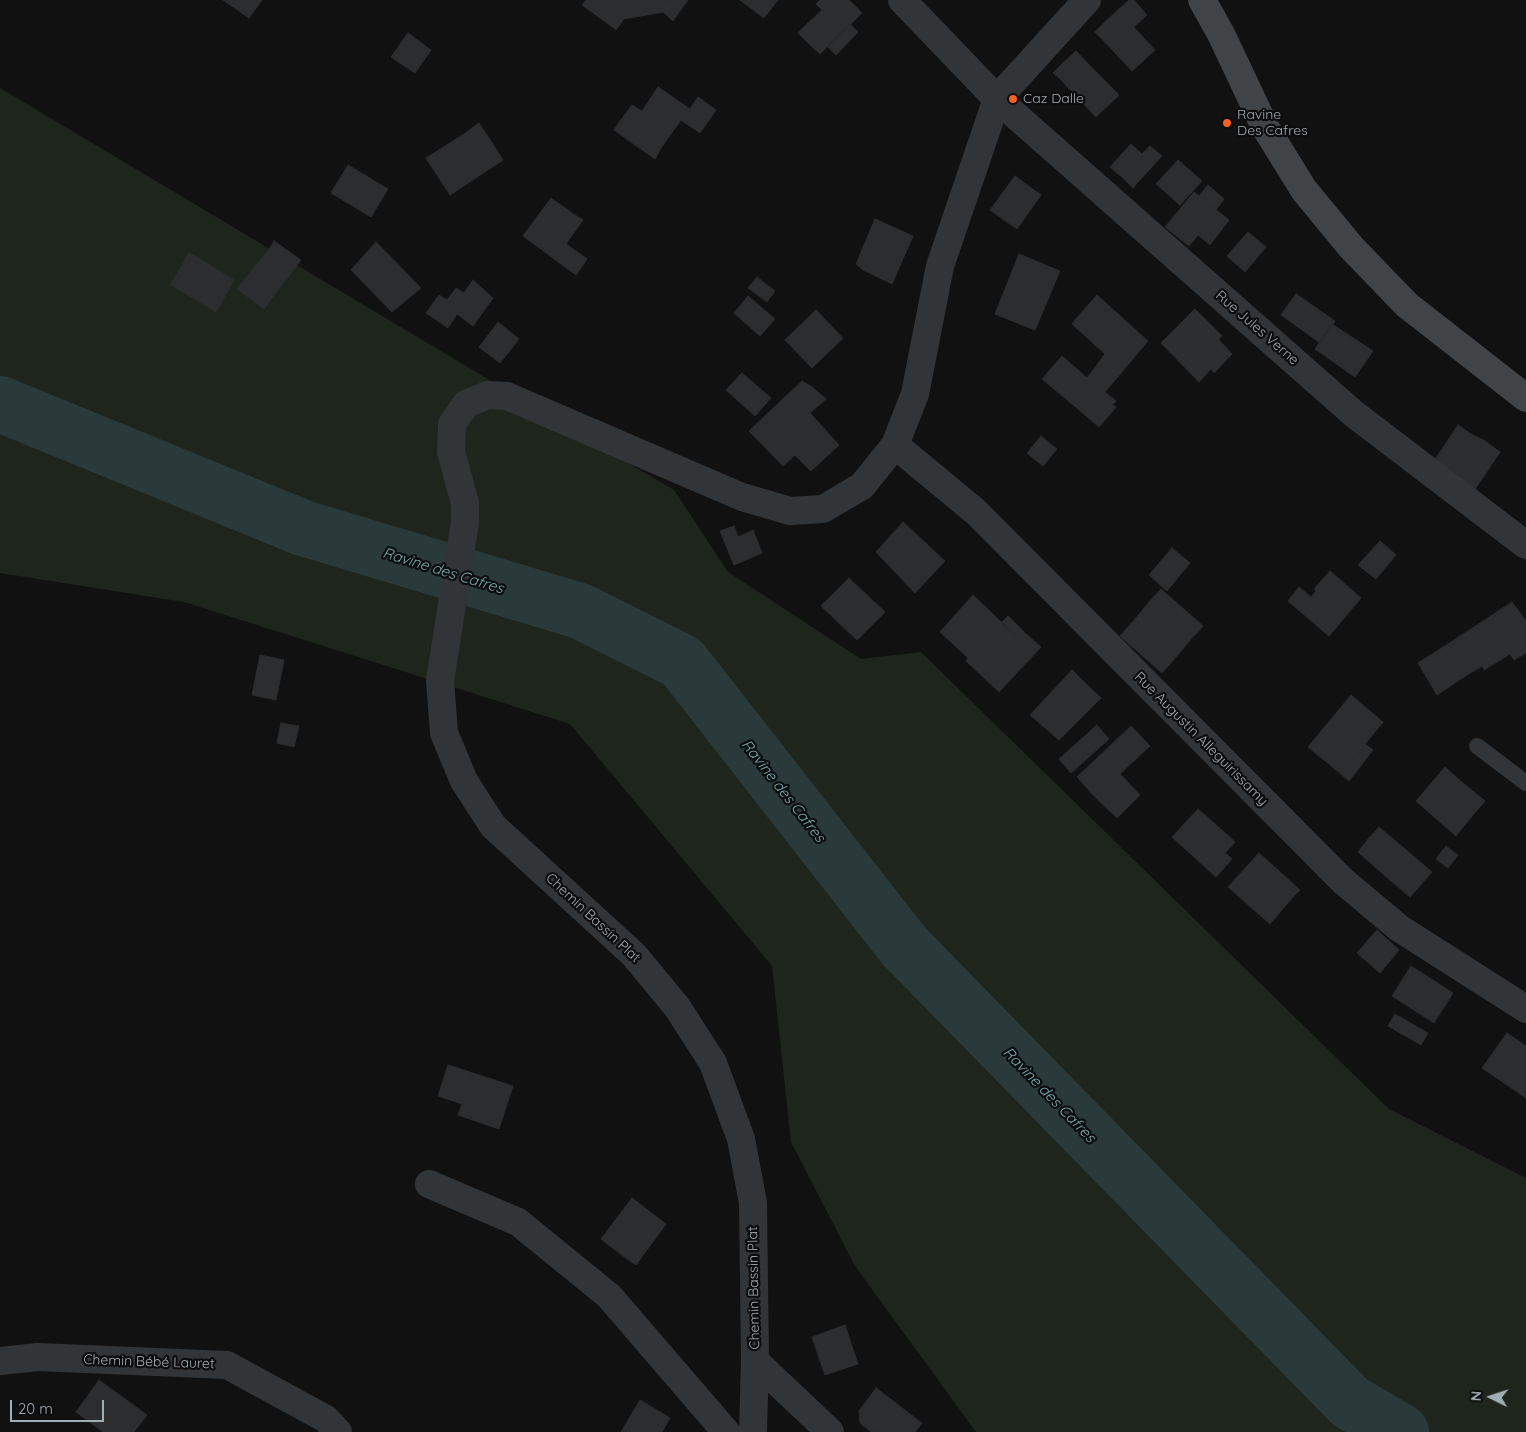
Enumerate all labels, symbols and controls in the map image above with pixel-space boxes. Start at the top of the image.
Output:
place label: Caz Dalle [1023,91,1084,107]
marker: Caz Dalle [1007,93,1019,105]
place label: Ravine Des Cafres [1237,107,1308,140]
marker: Ravine Des Cafres [1221,117,1233,129]
street label: Rue Jules Verne [1212,287,1302,369]
water label: Ravine des Cafres [380,544,506,598]
street label: Rue Augustin Alleguirissamy [1131,669,1271,809]
water label: Ravine des Cafres [737,736,829,846]
street label: Chemin Bassin Plat [542,870,644,966]
water label: Ravine des Cafres [999,1044,1099,1146]
street label: Chemin Bassin Plat [745,1226,763,1350]
street label: Chemin Bébé Lauret [83,1351,215,1373]
north arrow [1466,1372,1516,1422]
scale bar [12,1390,106,1422]
text: N [1467,1390,1485,1402]
text: 20 m [18,1399,53,1418]

